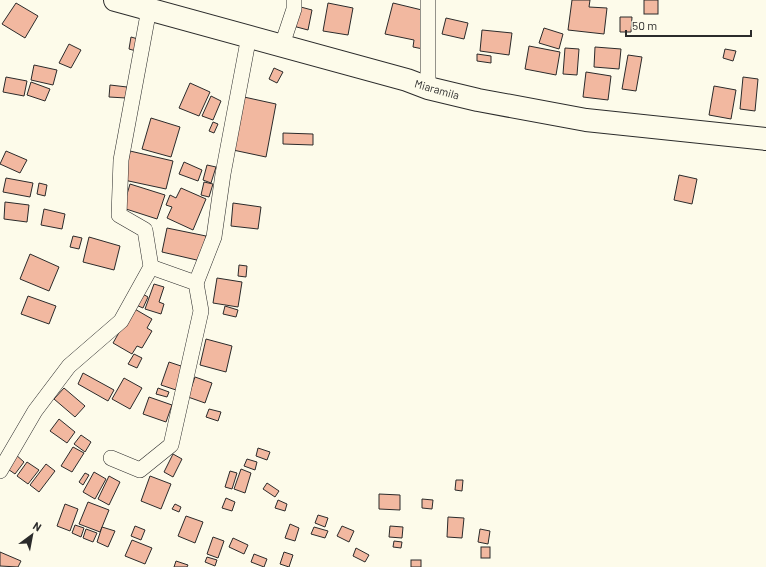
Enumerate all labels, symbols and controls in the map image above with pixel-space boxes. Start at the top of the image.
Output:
scale bar [626,12,751,38]
text: 50 m [632,18,657,32]
street label: Miaramila [413,76,461,102]
north arrow [12,515,52,555]
text: N [31,519,44,534]

